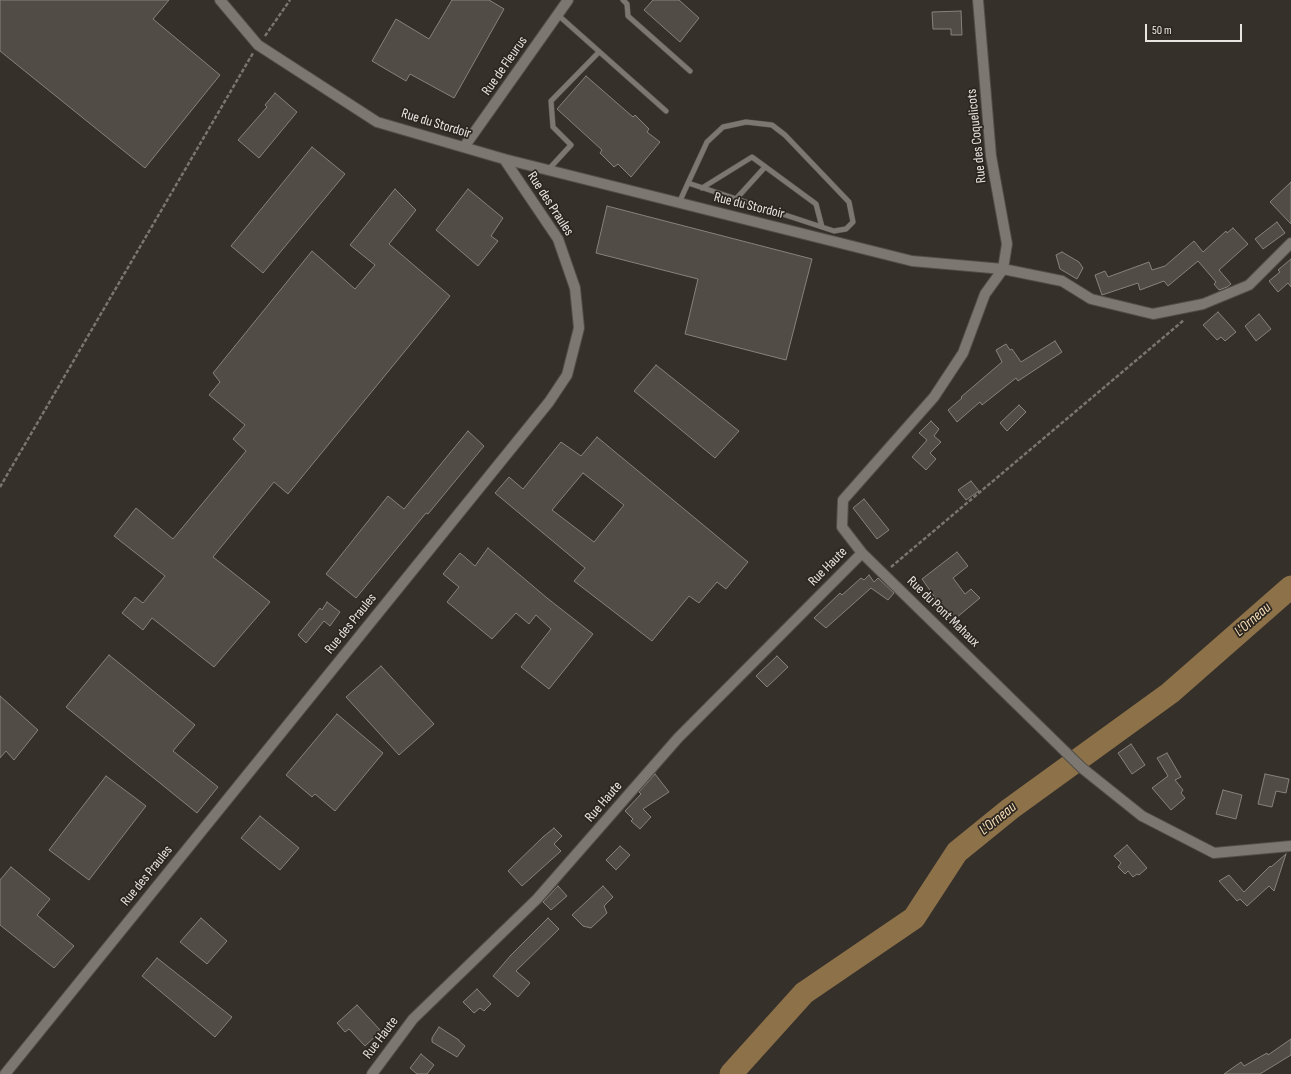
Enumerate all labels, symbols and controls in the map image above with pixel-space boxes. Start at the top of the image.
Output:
scale bar [1147,16,1244,42]
text: 50 m [1152,23,1172,38]
street label: Rue de Fleurus [479,33,531,99]
street label: Rue des Coquelicots [964,88,990,184]
street label: Rue du Stordoir [399,105,473,143]
street label: Rue des Praules [523,169,577,239]
street label: Rue du Stordoir [712,189,786,223]
street label: Rue Haute [805,544,851,590]
street label: Rue du Pont Mahaux [903,573,983,651]
street label: Rue des Praules [321,590,381,658]
water label: L'Orneau [1231,599,1275,641]
street label: Rue Haute [582,778,626,826]
water label: L'Orneau [976,799,1020,839]
street label: Rue des Praules [117,842,177,910]
street label: Rue Haute [360,1014,402,1062]

